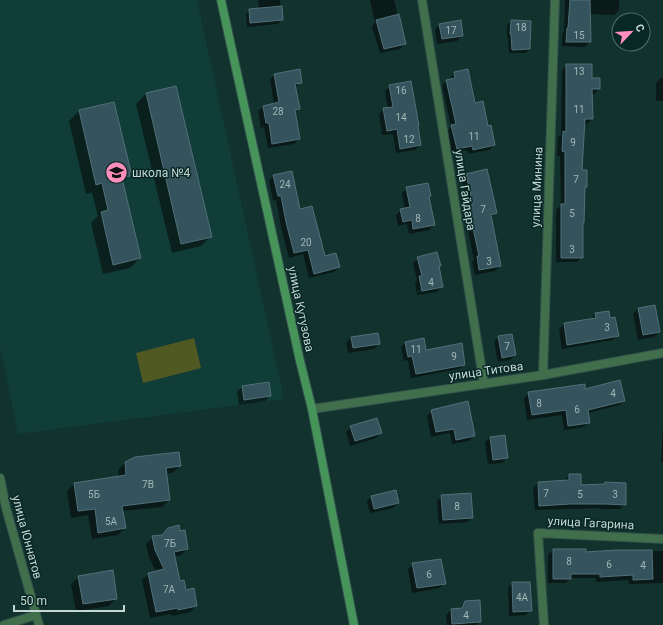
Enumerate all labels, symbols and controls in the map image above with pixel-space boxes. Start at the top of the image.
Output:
north arrow [611,12,651,52]
house number: 18 [515,22,527,33]
text: С [632,22,647,34]
house number: 17 [445,25,457,36]
house number: 15 [573,30,585,41]
house number: 13 [573,66,585,77]
house number: 16 [395,85,407,96]
house number: 11 [573,104,585,115]
house number: 28 [272,106,284,117]
house number: 14 [395,112,407,123]
house number: 11 [468,131,480,142]
house number: 12 [403,134,415,145]
house number: 9 [570,137,576,148]
street label: улица Минина [529,146,545,228]
street label: улица Гайдара [452,148,478,232]
school or university icon: школа №4 [104,160,130,186]
place label: школа №4 [132,166,191,180]
house number: 7 [573,174,579,185]
house number: 24 [279,179,291,190]
house number: 7 [480,204,486,215]
house number: 5 [569,208,575,219]
house number: 8 [415,213,421,224]
house number: 20 [300,237,312,248]
house number: 3 [569,244,575,255]
house number: 3 [486,256,492,267]
street label: улица Кутузова [285,265,317,353]
house number: 4 [428,277,434,288]
house number: 3 [604,322,610,333]
house number: 7 [504,341,510,352]
house number: 11 [410,344,422,355]
house number: 9 [451,351,457,362]
street label: улица Титова [448,359,524,383]
house number: 4 [610,388,616,399]
house number: 8 [536,398,542,409]
house number: 6 [574,404,580,415]
house number: 7В [142,479,154,490]
house number: 7 [543,488,549,499]
house number: 5Б [88,489,100,500]
house number: 5 [577,489,583,500]
house number: 3 [612,489,618,500]
street label: улица Юннатов [9,494,45,581]
house number: 8 [454,501,460,512]
street label: улица Гагарина [547,514,635,532]
house number: 5А [105,516,118,527]
house number: 7Б [164,538,176,549]
house number: 8 [566,556,572,567]
house number: 6 [606,559,612,570]
house number: 4 [640,560,646,571]
house number: 6 [426,569,432,580]
house number: 7А [163,584,176,595]
scale bar [14,587,124,613]
house number: 4А [516,592,529,603]
text: 50 m [20,594,47,608]
house number: 4 [463,610,469,621]

